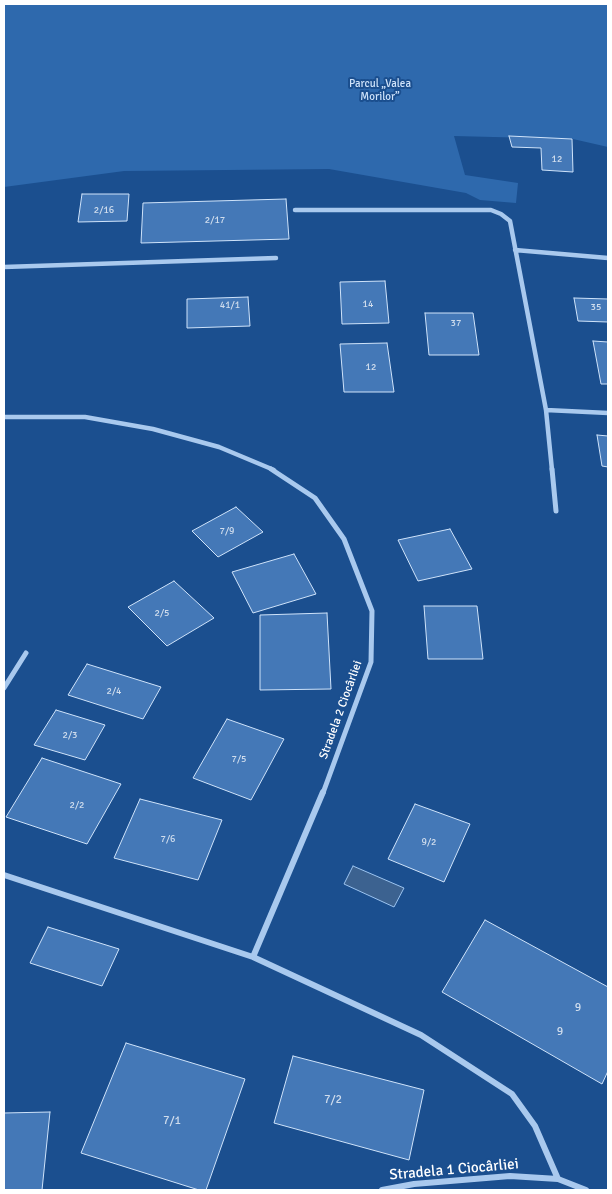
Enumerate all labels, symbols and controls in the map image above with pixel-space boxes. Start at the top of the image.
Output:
park label: Parcul „Valea Morilor” [349,77,411,103]
house number: 12 [552,153,562,165]
house number: 2/16 [94,204,114,216]
house number: 2/17 [205,214,225,226]
house number: 14 [363,298,373,310]
house number: 41/1 [220,299,240,311]
house number: 35 [591,301,601,313]
house number: 37 [451,317,461,329]
house number: 12 [366,361,376,373]
house number: 7/9 [219,525,235,537]
house number: 2/5 [154,607,170,619]
street label: Stradela 2 Ciocârliei [316,659,366,761]
house number: 2/4 [106,685,122,697]
house number: 2/3 [62,729,78,741]
house number: 7/5 [231,753,247,765]
house number: 2/2 [69,799,85,811]
house number: 7/6 [160,833,176,845]
house number: 9/2 [421,836,437,848]
house number: 9 [575,1001,581,1015]
house number: 9 [557,1025,563,1039]
house number: 7/2 [324,1093,342,1107]
house number: 7/1 [163,1114,181,1128]
street label: Stradela 1 Ciocârliei [389,1155,519,1185]

